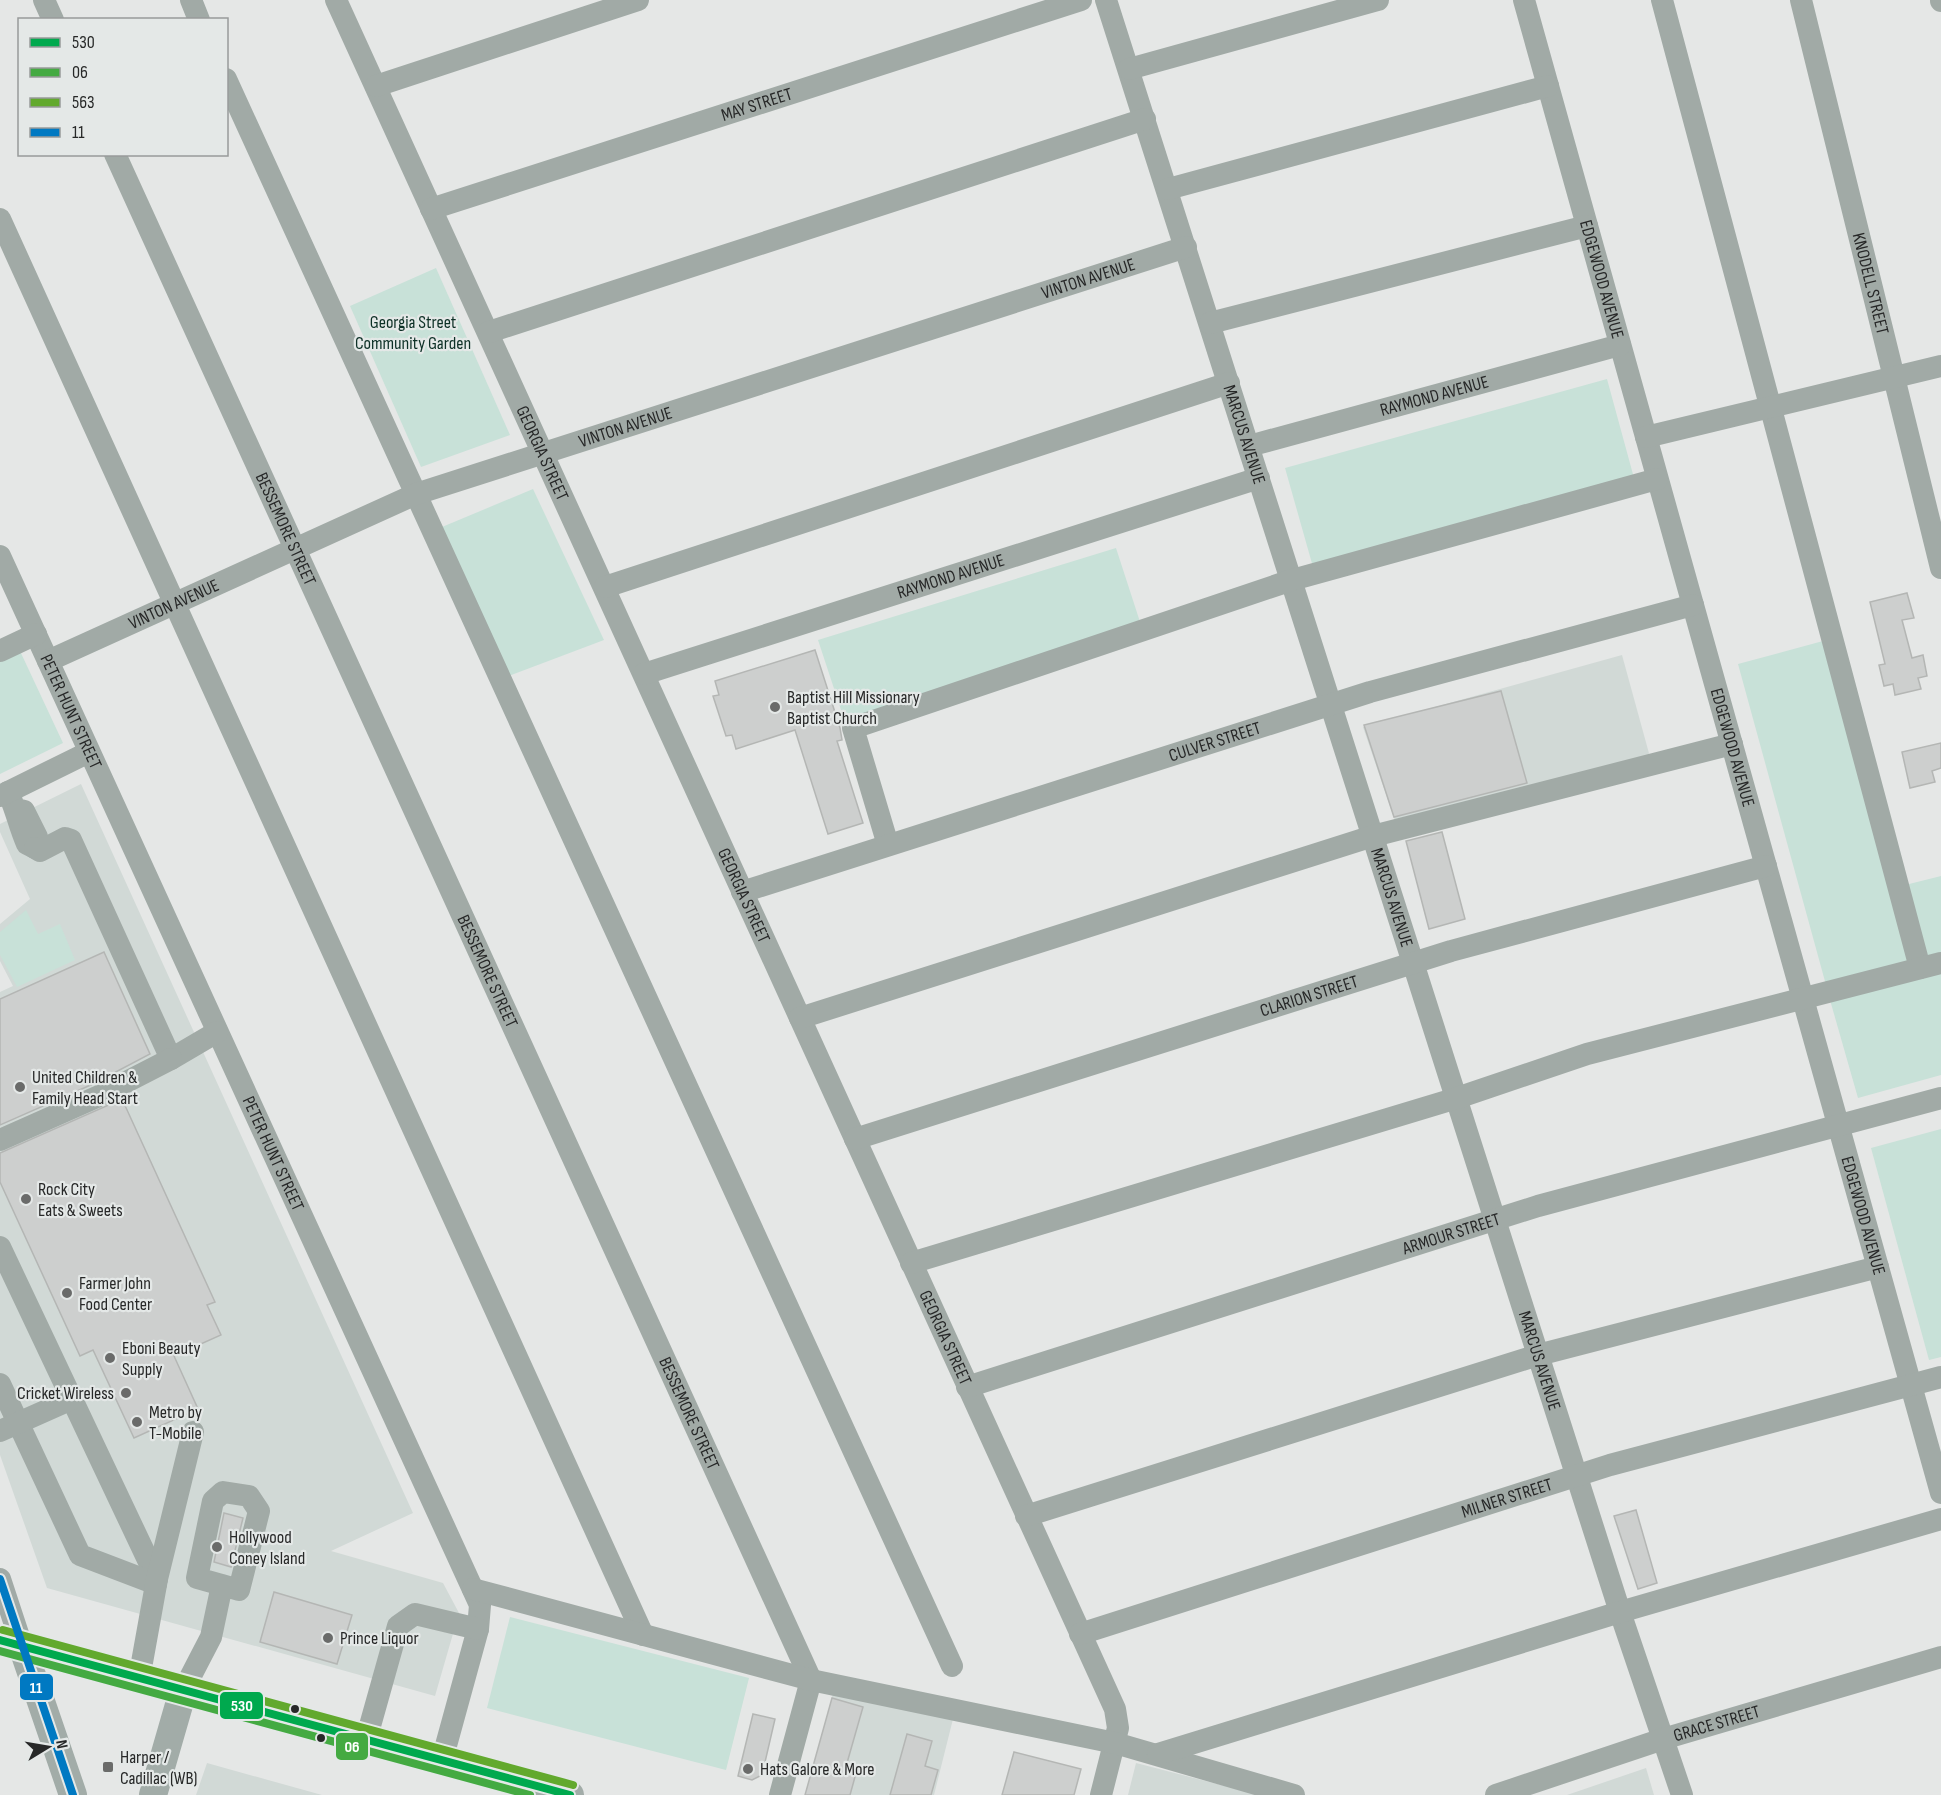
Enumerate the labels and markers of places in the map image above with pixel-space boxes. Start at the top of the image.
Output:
place label: Baptist Hill Missionary Baptist Church [787,687,920,729]
marker: Baptist Hill Missionary Baptist Church [768,700,782,714]
place label: United Children & Family Head Start [32,1067,139,1109]
marker: United Children & Family Head Start [13,1080,27,1094]
place label: Rock City Eats & Sweets [38,1179,123,1221]
marker: Rock City Eats & Sweets [19,1192,33,1206]
place label: Farmer John Food Center [79,1273,152,1315]
marker: Farmer John Food Center [60,1286,74,1300]
place label: Eboni Beauty Supply [122,1338,200,1380]
marker: Eboni Beauty Supply [103,1351,117,1365]
place label: Cricket Wireless [17,1383,114,1404]
marker: Cricket Wireless [119,1386,133,1400]
place label: Metro by T-Mobile [149,1402,202,1444]
marker: Metro by T-Mobile [130,1415,144,1429]
place label: Hollywood Coney Island [229,1527,305,1569]
marker: Hollywood Coney Island [210,1540,224,1554]
place label: Prince Liquor [340,1628,419,1649]
marker: Prince Liquor [321,1631,335,1645]
unlabelled marker [289,1703,301,1715]
unlabelled marker [315,1732,327,1744]
place label: Harper / Cadillac (WB) [120,1747,197,1789]
place label: Hats Galore & More [760,1759,875,1780]
marker: Harper / Cadillac (WB) [101,1760,115,1774]
marker: Hats Galore & More [741,1762,755,1776]

